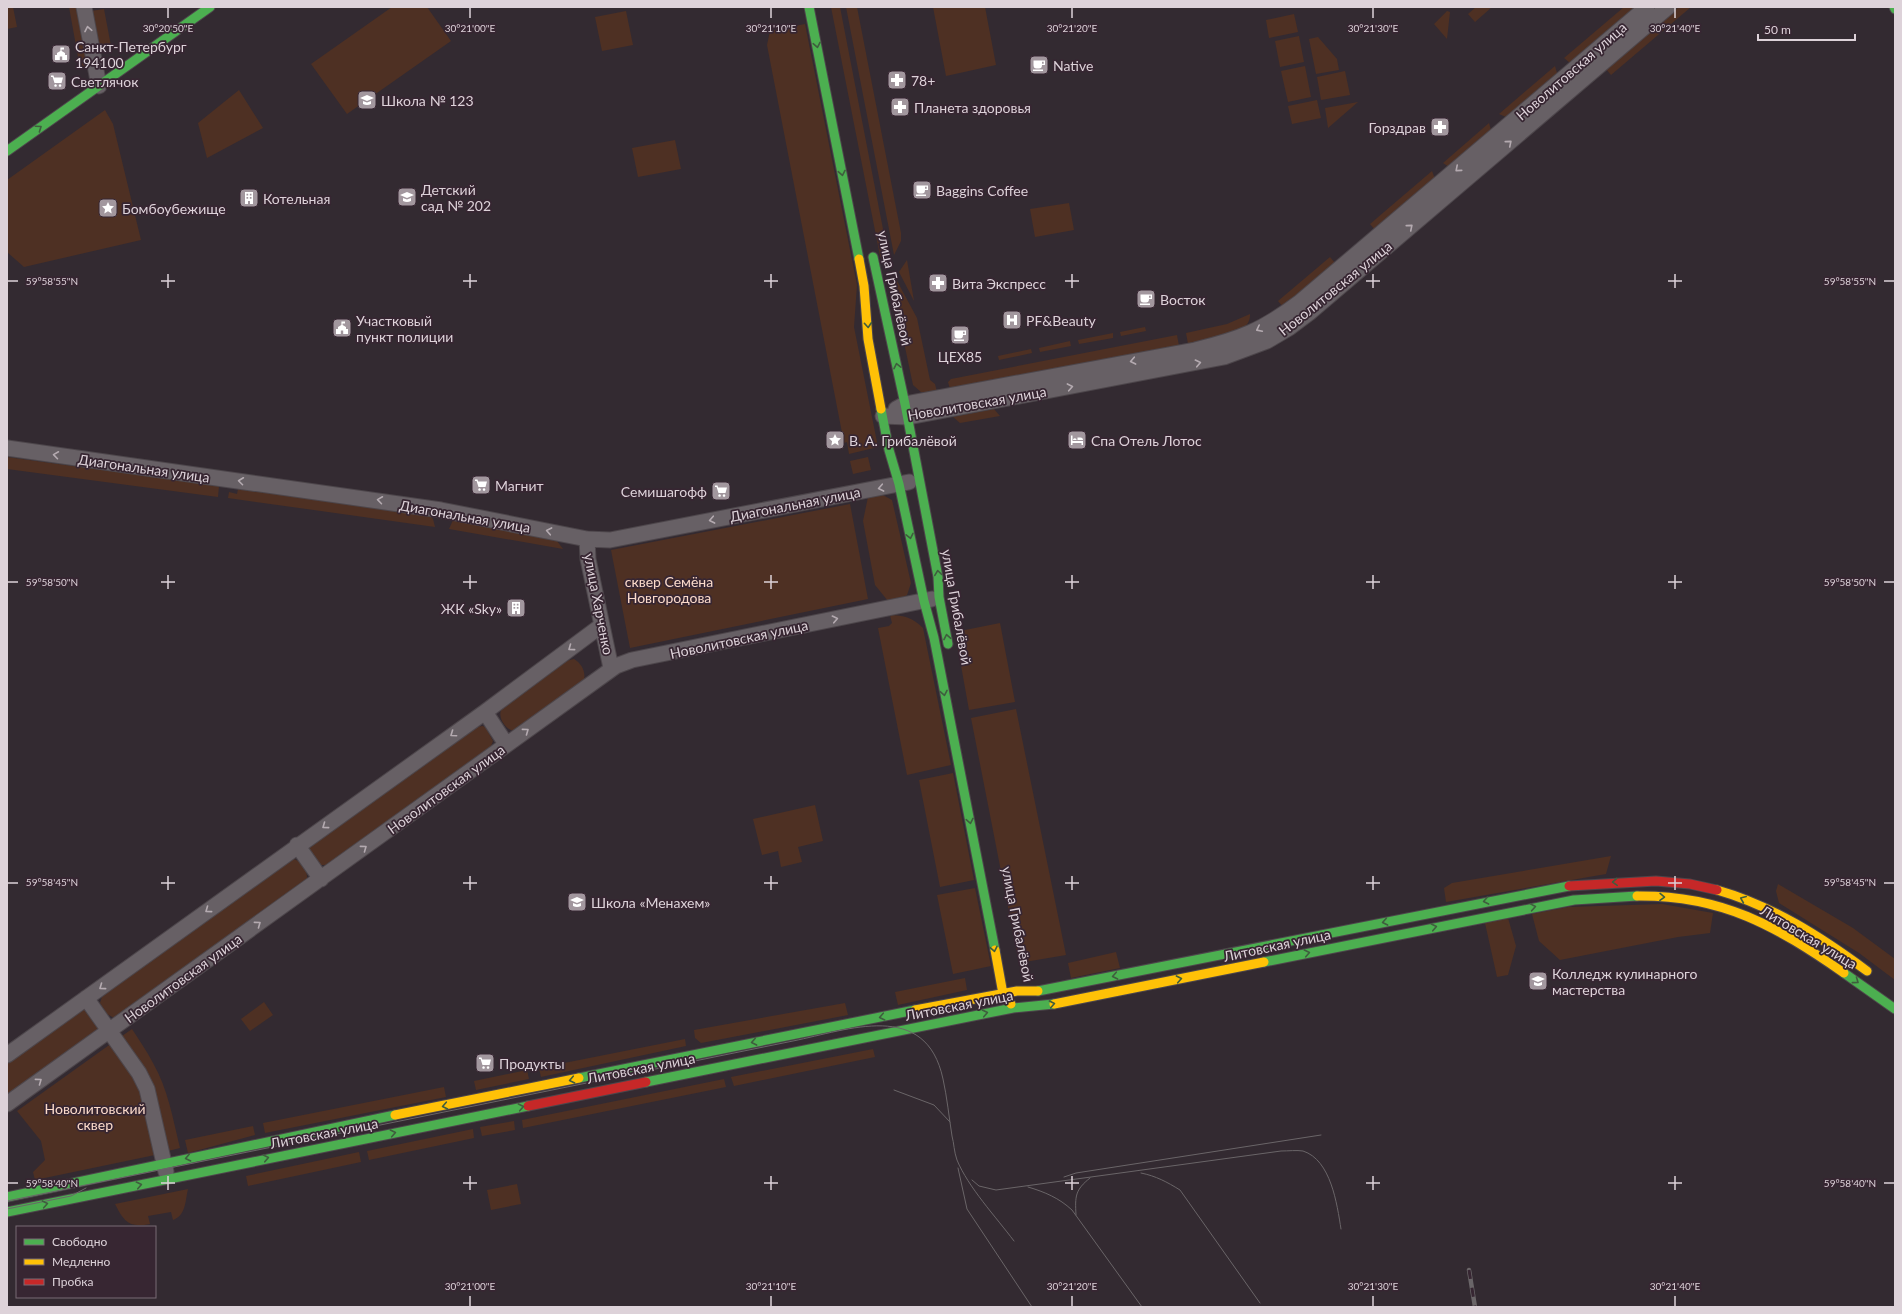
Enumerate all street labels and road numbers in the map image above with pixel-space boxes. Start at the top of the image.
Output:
street label: Новолитовская улица [1512,18,1630,124]
street label: улица Грибалёвой [874,229,916,347]
street label: Новолитовская улица [1275,237,1395,339]
street label: Новолитовская улица [906,382,1048,424]
street label: Диагональная улица [77,450,211,486]
street label: Диагональная улица [728,483,862,525]
street label: Диагональная улица [398,496,532,536]
street label: улица Грибалёвой [938,548,976,666]
street label: улица Харченко [581,552,617,656]
street label: Новолитовская улица [668,616,810,662]
street label: Новолитовская улица [384,741,508,837]
street label: улица Грибалёвой [998,865,1038,983]
street label: Литовская улица [1757,901,1860,972]
street label: Литовская улица [1221,925,1332,965]
street label: Новолитовская улица [121,930,245,1026]
street label: Литовская улица [903,986,1014,1024]
street label: Литовская улица [585,1049,696,1087]
street label: Литовская улица [268,1114,379,1152]

